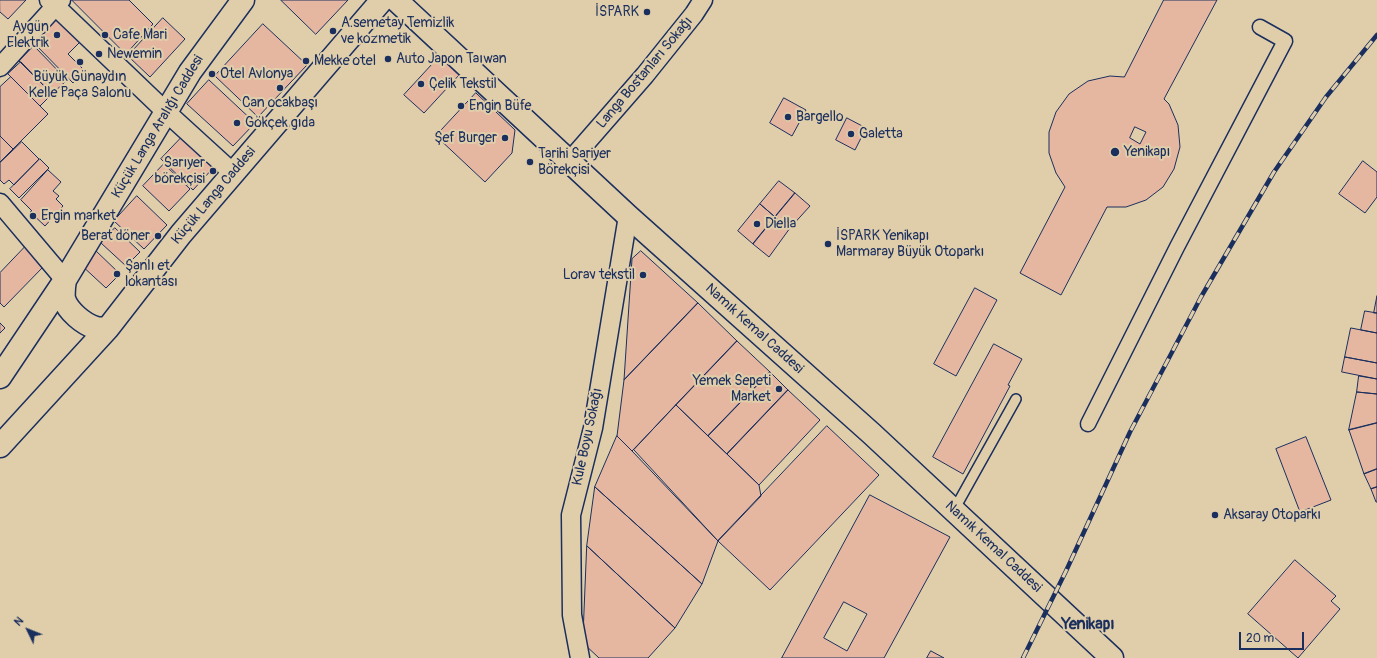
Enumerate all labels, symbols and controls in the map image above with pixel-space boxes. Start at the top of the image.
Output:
place label: İSPARK [595,4,639,20]
marker: İSPARK [642,7,652,17]
street label: Langa Bostanları Sokağı [593,14,697,132]
place label: A.semetay Temizlik ve kozmetik [341,15,454,48]
place label: Aygün Elektrik [7,19,49,52]
marker: A.semetay Temizlik ve kozmetik [328,26,338,36]
place label: Cafe Mari [113,27,167,43]
marker: Aygün Elektrik [52,30,62,40]
marker: Cafe Mari [100,30,110,40]
place label: Newemin [107,46,162,62]
marker: Newemin [94,49,104,59]
place label: Auto Japon Taıwan [396,51,507,67]
street label: Küçük Langa Aralığı Caddesi [109,52,207,202]
place label: Mekke otel [314,53,376,69]
marker: Auto Japon Taıwan [383,54,393,64]
marker: Mekke otel [301,56,311,66]
marker: Büyük Günaydın Kelle Paça Salonu [75,57,85,67]
place label: Otel Avlonya [220,66,293,82]
place label: Büyük Günaydın Kelle Paça Salonu [29,69,131,102]
marker: Otel Avlonya [207,69,217,79]
place label: Çelik Tekstil [429,76,497,92]
marker: Çelik Tekstil [416,79,426,89]
marker: Can ocakbaşı [275,83,285,93]
place label: Can ocakbaşı [242,95,318,111]
place label: Engin Büfe [469,98,531,114]
marker: Engin Büfe [456,101,466,111]
place label: Bargello [796,109,844,125]
marker: Bargello [783,112,793,122]
place label: Gökçek gıda [245,115,315,131]
marker: Gökçek gıda [232,118,242,128]
place label: Galetta [859,126,903,142]
marker: Galetta [846,129,856,139]
place label: Şef Burger [434,130,497,146]
marker: Şef Burger [500,133,510,143]
street label: Küçük Langa Caddesi [168,144,260,248]
place label: Yenikapı [1124,144,1170,160]
place label: Tarihi Sariyer Börekçisi [538,146,611,178]
marker: Yenikapı [1109,146,1121,158]
place label: Sarıyer börekçisi [155,155,205,188]
marker: Tarihi Sariyer Börekçisi [525,157,535,167]
marker: Sarıyer börekçisi [208,166,218,176]
place label: Ergin market [41,208,116,224]
marker: Ergin market [28,211,38,221]
place label: Diella [765,216,796,232]
marker: Diella [752,219,762,229]
place label: Berat döner [81,228,150,244]
place label: İSPARK Yenikapı Marmaray Büyük Otoparkı [836,228,984,260]
marker: Berat döner [153,231,163,241]
marker: İSPARK Yenikapı Marmaray Büyük Otoparkı [823,239,833,249]
place label: Şanlı et lokantası [125,258,178,290]
place label: Lorav tekstil [563,267,635,283]
marker: Şanlı et lokantası [112,269,122,279]
marker: Lorav tekstil [638,270,648,280]
street label: Namık Kemal Caddesi [701,281,807,377]
place label: Yemek Sepeti Market [693,373,771,406]
marker: Yemek Sepeti Market [774,384,784,394]
street label: Kule Boyu Sokağı [569,387,607,487]
street label: Namık Kemal Caddesi [941,498,1045,596]
place label: Aksaray Otoparkı [1223,507,1321,523]
marker: Aksaray Otoparkı [1210,510,1220,520]
north arrow [8,610,48,650]
text: N [12,614,26,629]
district label: Yenikapı [1062,615,1114,635]
scale bar [1241,624,1306,650]
text: 20 m [1246,631,1274,646]

